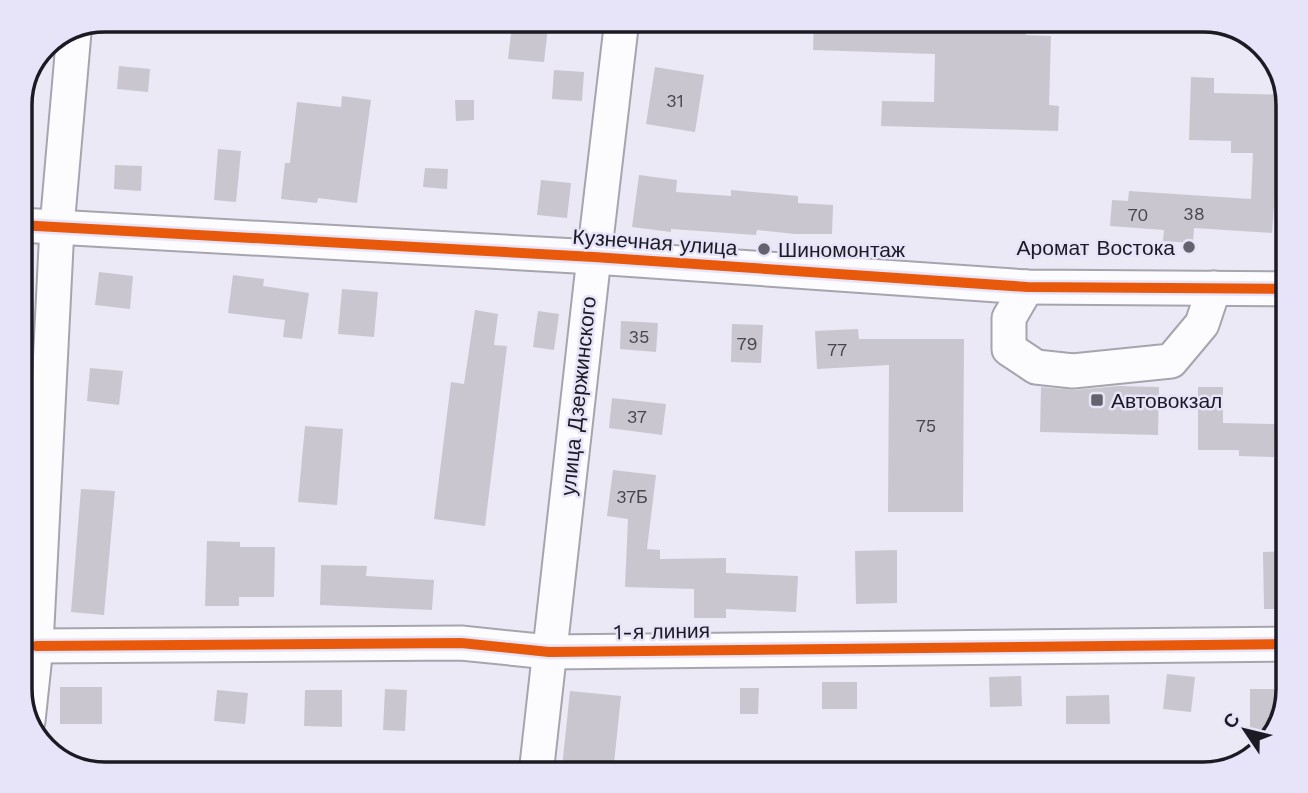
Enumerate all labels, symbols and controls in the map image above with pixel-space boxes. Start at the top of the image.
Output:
house number: 31 [666,90,684,111]
house number: 38 [1183,203,1205,224]
house number: 70 [1128,204,1148,225]
street label: Кузнечная улица [572,224,739,260]
place label: Аромат Востока [1017,235,1175,260]
place label: Шиномонтаж [778,237,905,262]
marker: Аромат Востока [1181,239,1197,255]
marker: Шиномонтаж [756,241,772,257]
street label: улица Дзержинского [555,295,601,497]
house number: 35 [629,326,649,347]
house number: 79 [736,333,758,354]
house number: 77 [827,339,847,360]
place label: Автовокзал [1111,388,1222,413]
marker: Автовокзал [1089,392,1105,408]
house number: 37 [627,406,647,427]
house number: 75 [916,415,936,436]
house number: 37Б [616,486,648,507]
street label: 1-я линия [614,618,710,644]
north arrow [1210,695,1280,765]
text: С [1218,708,1245,733]

